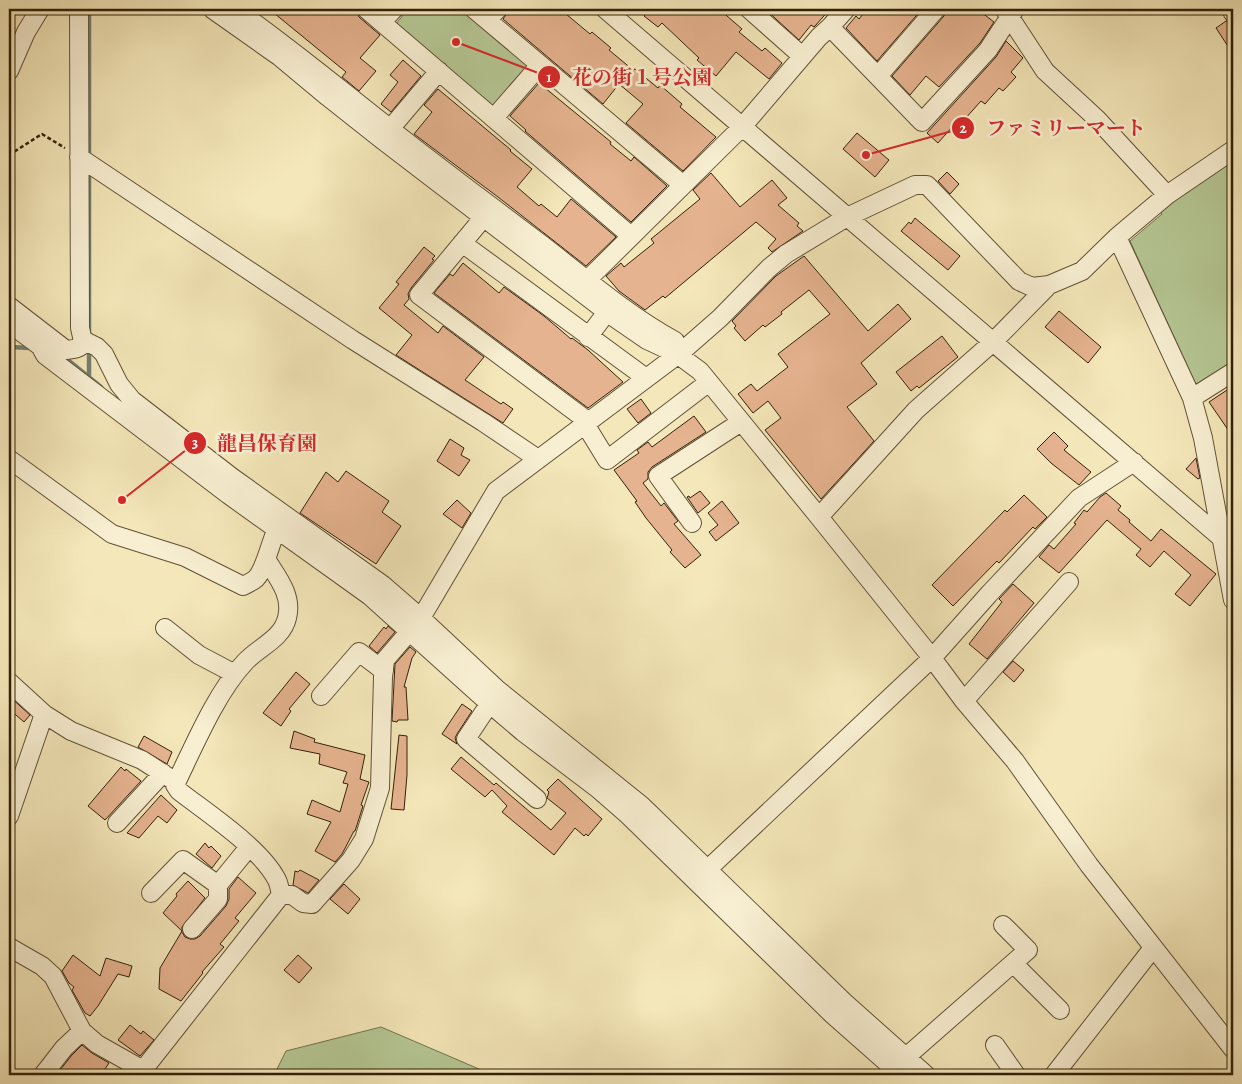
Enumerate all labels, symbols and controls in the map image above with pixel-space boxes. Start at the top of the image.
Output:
callout: 花の街１号公園 [537,60,722,95]
text: 花の街１号公園 [572,64,712,91]
text: 1 [546,67,552,87]
callout: ファミリーマート [951,111,1156,146]
text: ファミリーマート [986,115,1146,142]
text: 2 [959,118,967,138]
callout: 龍昌保育園 [182,425,327,460]
text: 龍昌保育園 [217,430,317,457]
text: 3 [192,433,198,453]

